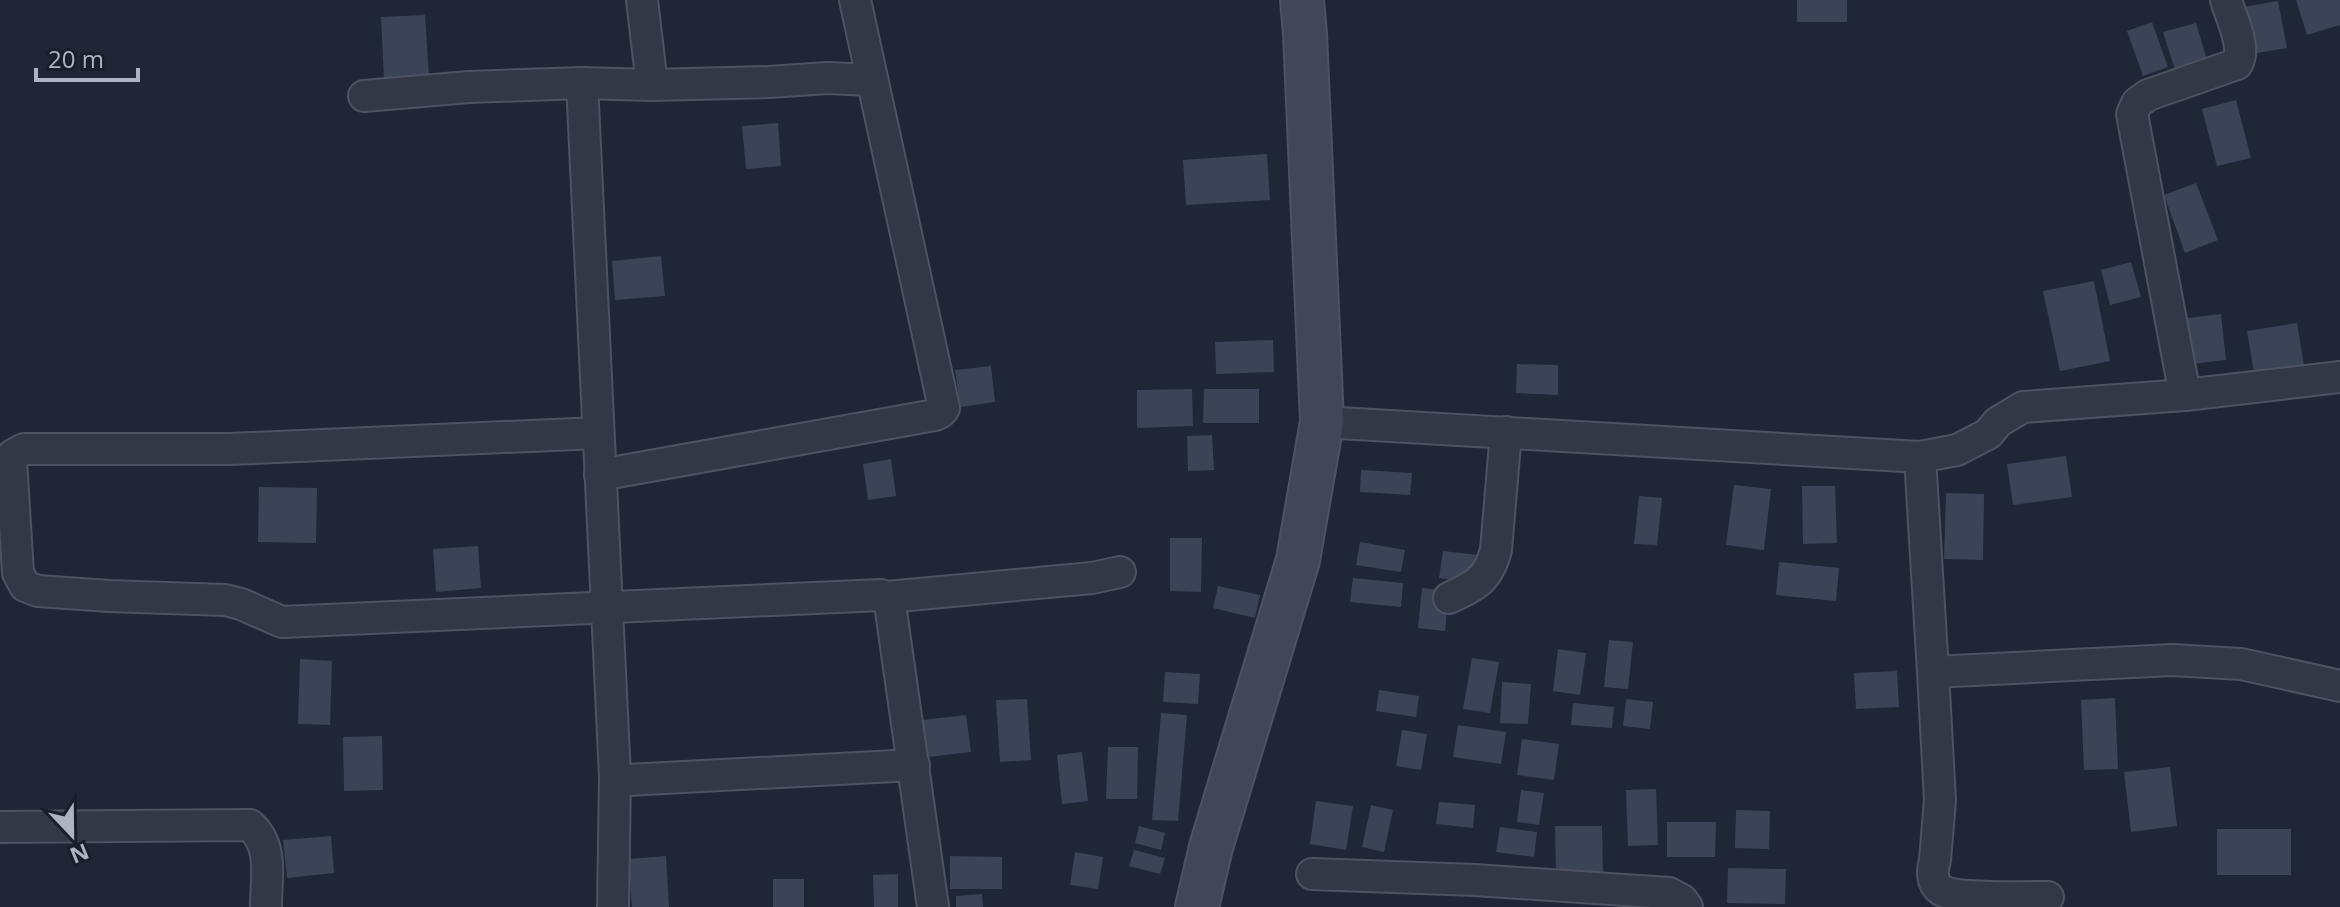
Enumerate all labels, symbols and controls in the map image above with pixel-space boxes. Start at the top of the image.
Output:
scale bar [36,32,138,82]
text: 20 m [48,42,104,75]
north arrow [32,795,112,875]
text: N [66,837,94,872]

